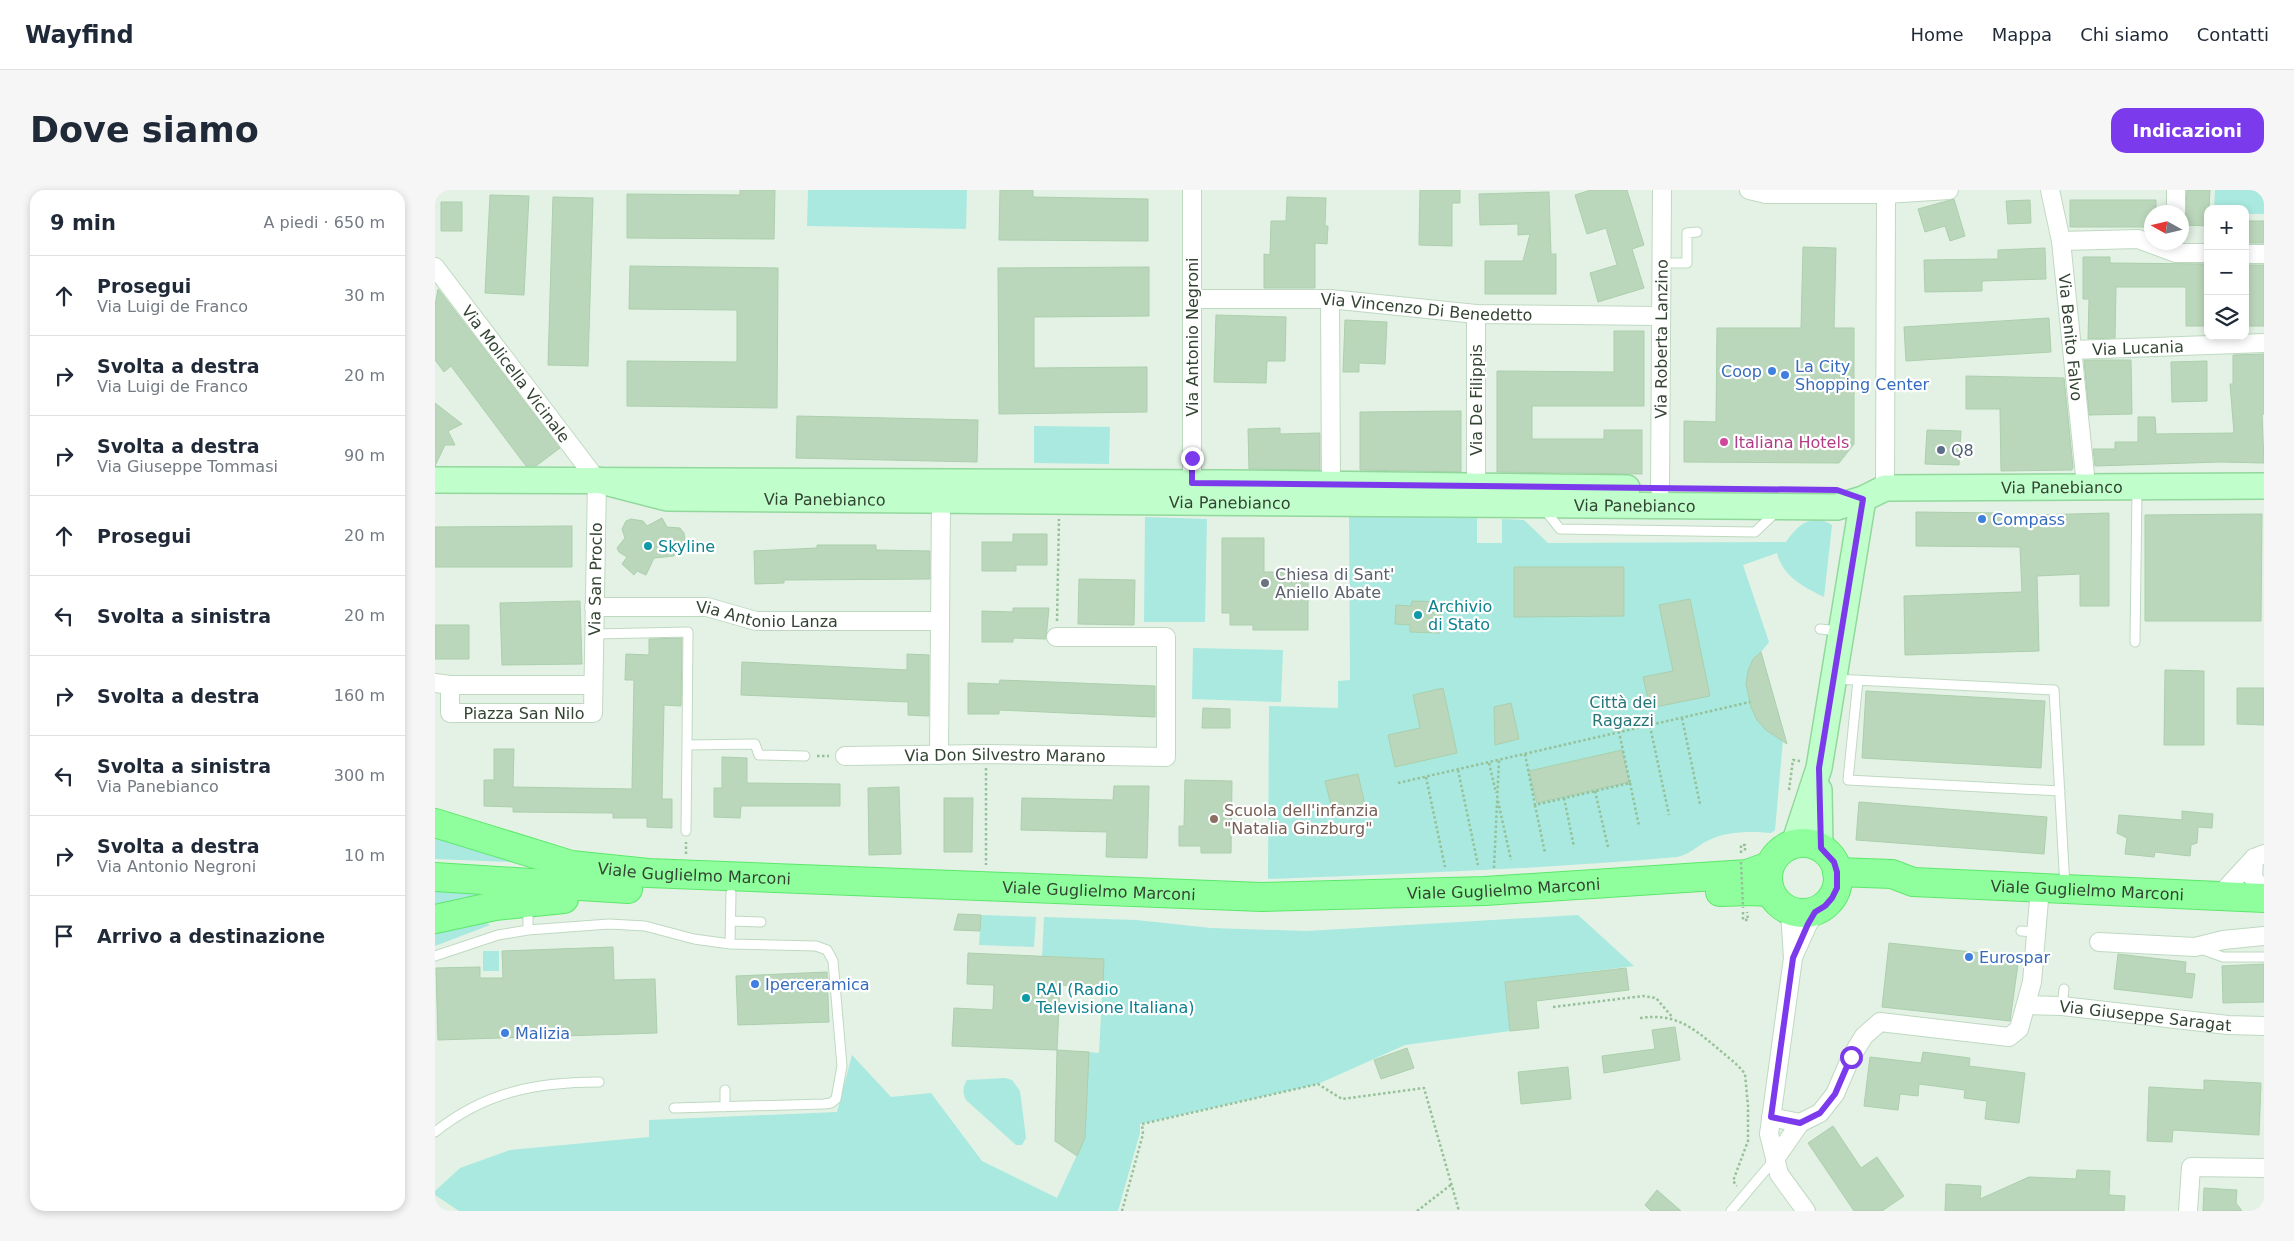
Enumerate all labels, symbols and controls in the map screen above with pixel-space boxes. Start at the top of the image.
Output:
text: Wayfind [25,21,134,49]
text: Home [1911,24,1964,45]
text: Mappa [1992,24,2052,45]
text: Chi siamo [2080,24,2169,45]
text: Contatti [2197,24,2269,45]
button: Indicazioni [2111,108,2264,153]
text: Dove siamo [30,110,259,150]
north arrow [2144,205,2189,250]
map controls [2204,205,2249,340]
button: + [2204,205,2249,250]
text: 9 min [50,211,116,235]
text: A piedi · 650 m [263,213,385,232]
button: − [2204,250,2249,295]
street label: Via Antonio Negroni [1183,257,1202,417]
street label: Via Roberta Lanzino [1651,259,1672,419]
street label: Via Benito Falvo [2054,273,2086,402]
text: Prosegui [97,275,191,297]
icon: ahead [50,282,78,310]
text: 30 m [344,286,385,305]
street label: Via Vincenzo Di Benedetto [1321,290,1532,325]
button: layers [2204,295,2249,340]
text: Via Luigi de Franco [97,297,248,316]
street label: Via Molicella Vicinale [457,302,574,446]
street label: Via Lucania [2092,337,2184,359]
street label: Via De Filippis [1467,344,1486,456]
text: Svolta a destra [97,355,260,377]
place label: La City Shopping Center [1795,357,1930,394]
icon: right [50,362,78,390]
place label: Coop [1721,362,1762,381]
marker: Coop [1766,365,1778,377]
text: 20 m [344,366,385,385]
marker: La City Shopping Center [1779,369,1791,381]
text: Via Luigi de Franco [97,377,248,396]
place label: Italiana Hotels [1734,433,1849,452]
text: Svolta a destra [97,435,260,457]
marker: Italiana Hotels [1718,436,1730,448]
place label: Q8 [1951,441,1974,460]
icon: right [50,442,78,470]
marker: Q8 [1935,444,1947,456]
text: 90 m [344,446,385,465]
route end [1181,447,1204,470]
text: Via Giuseppe Tommasi [97,457,278,476]
street label: Via Panebianco [2001,478,2123,497]
street label: Via Panebianco [764,490,886,510]
street label: Via Panebianco [1169,493,1291,513]
street label: Via Panebianco [1574,496,1696,516]
place label: Compass [1992,510,2065,529]
marker: Compass [1976,513,1988,525]
icon: ahead [50,522,78,550]
street label: Via San Proclo [585,522,606,636]
text: Prosegui [97,525,191,547]
text: 20 m [344,526,385,545]
place label: Skyline [658,537,715,556]
marker: Skyline [642,540,654,552]
place label: Chiesa di Sant' Aniello Abate [1275,565,1394,602]
marker: Chiesa di Sant' Aniello Abate [1259,577,1271,589]
place label: Archivio di Stato [1428,597,1492,634]
street label: Via Antonio Lanza [696,598,838,631]
icon: left [50,602,78,630]
text: Svolta a sinistra [97,605,271,627]
text: 20 m [344,606,385,625]
marker: Archivio di Stato [1412,609,1424,621]
icon: right [50,682,78,710]
text: Svolta a destra [97,685,260,707]
text: 160 m [334,686,385,705]
park label: Città dei Ragazzi [1589,693,1657,730]
street label: Piazza San Nilo [463,704,585,723]
street label: Via Don Silvestro Marano [904,745,1106,766]
text: Svolta a sinistra [97,755,271,777]
icon: left [50,762,78,790]
text: 300 m [334,766,385,785]
text: Via Panebianco [97,777,219,796]
place label: Scuola dell'infanzia "Natalia Ginzburg" [1224,801,1378,838]
marker: Scuola dell'infanzia "Natalia Ginzburg" [1208,813,1220,825]
text: Svolta a destra [97,835,260,857]
icon: right [50,842,78,870]
text: 10 m [344,846,385,865]
text: Via Antonio Negroni [97,857,256,876]
street label: Viale Guglielmo Marconi [597,859,791,889]
street label: Viale Guglielmo Marconi [1407,875,1601,903]
street label: Viale Guglielmo Marconi [1990,877,2184,904]
street label: Viale Guglielmo Marconi [1002,878,1196,904]
icon: arrive [50,922,78,950]
text: Arrivo a destinazione [97,925,325,947]
place label: Eurospar [1979,948,2051,967]
marker: Eurospar [1963,951,1975,963]
place label: Iperceramica [765,975,870,994]
marker: Iperceramica [749,978,761,990]
place label: RAI (Radio Televisione Italiana) [1035,980,1194,1017]
marker: RAI (Radio Televisione Italiana) [1020,992,1032,1004]
street label: Via Giuseppe Saragat [2058,997,2232,1035]
place label: Malizia [515,1024,570,1043]
marker: Malizia [499,1027,511,1039]
route start [1840,1046,1863,1069]

